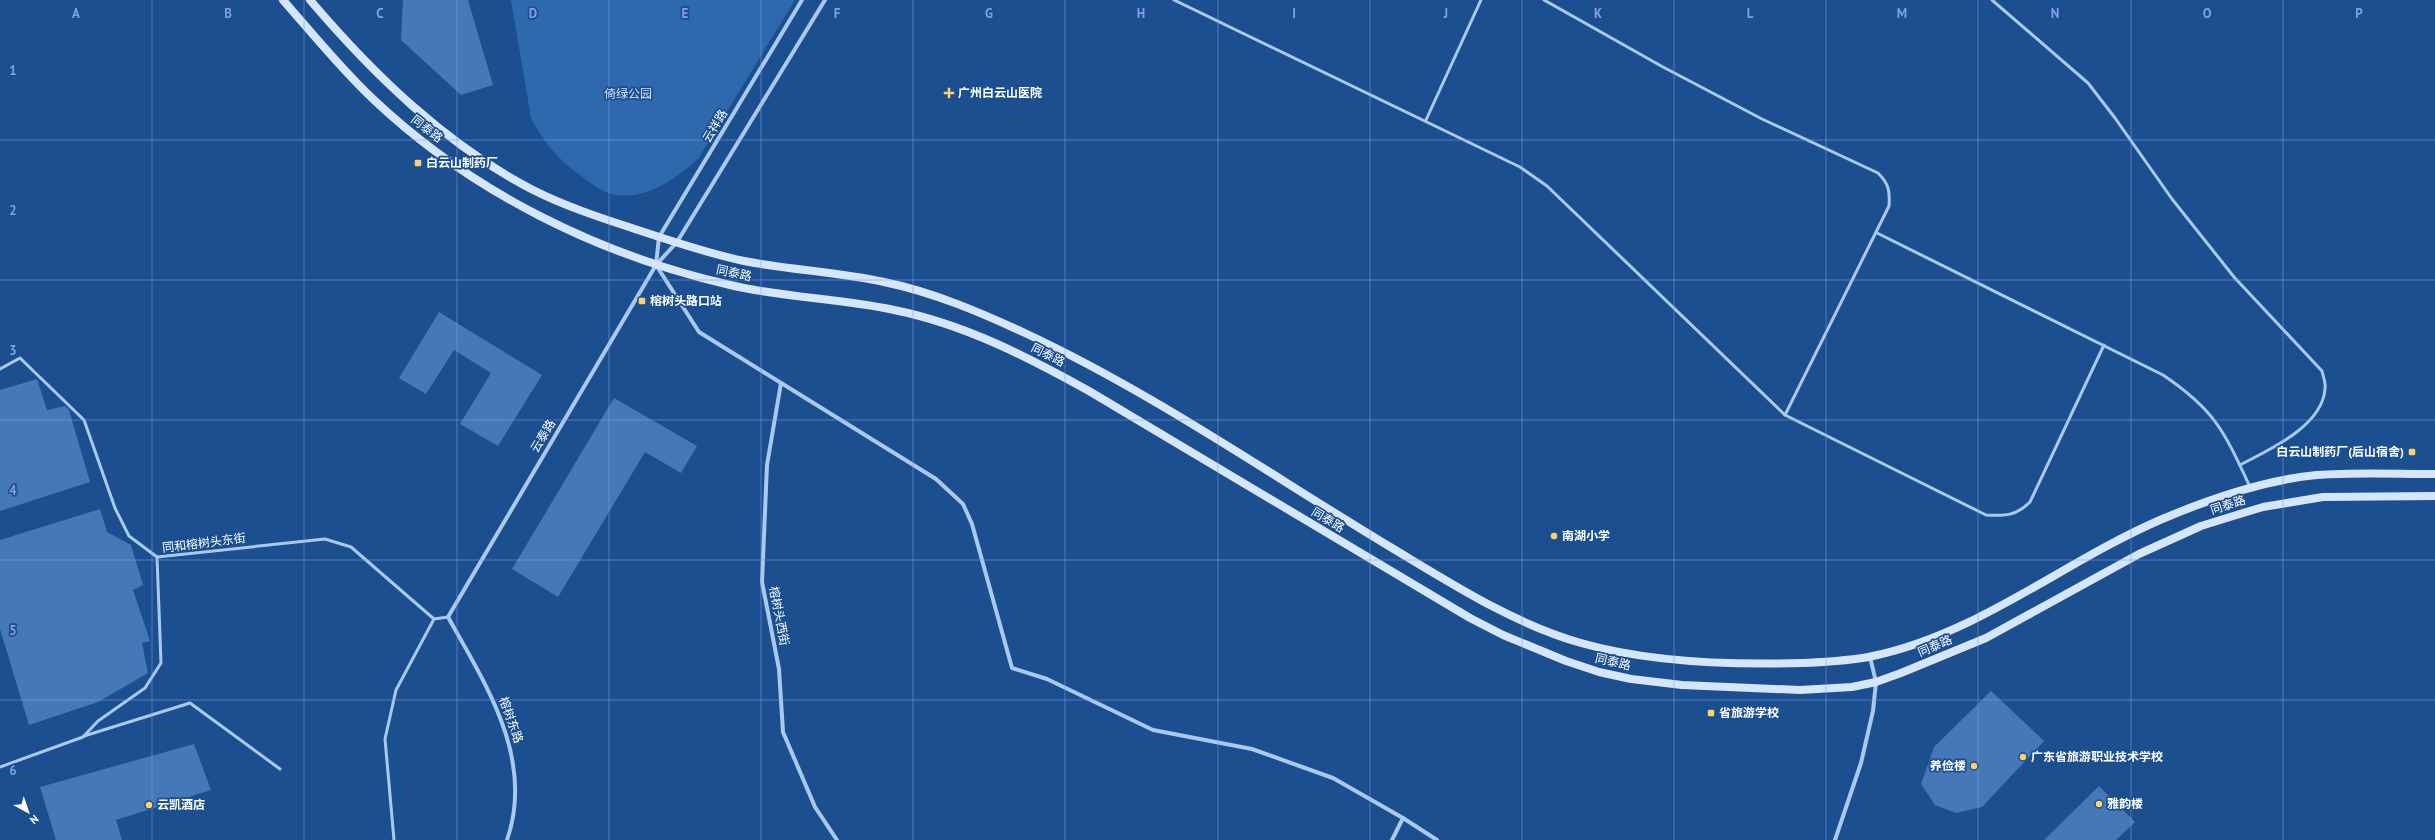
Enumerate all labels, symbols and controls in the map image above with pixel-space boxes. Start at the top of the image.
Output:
text: A [72,5,80,22]
text: B [224,5,232,22]
text: C [376,5,384,22]
text: D [529,5,537,22]
text: E [682,5,689,22]
text: F [834,5,841,22]
text: G [985,5,993,22]
text: H [1137,5,1145,22]
text: I [1292,5,1296,22]
text: J [1443,5,1448,22]
text: K [1594,5,1602,22]
text: L [1747,5,1754,22]
text: M [1897,5,1907,22]
text: N [2051,5,2059,22]
text: O [2203,5,2212,22]
text: P [2355,5,2363,22]
text: 1 [9,62,17,79]
place label: 广州白云山医院 [958,85,1042,100]
park label: 倚绿公园 [604,86,652,101]
marker: 广州白云山医院 [943,87,955,99]
street label: 云祥路 [699,106,730,145]
street label: 同泰路 [409,112,446,146]
place label: 白云山制药厂 [426,155,498,170]
marker: 白云山制药厂 [413,158,423,168]
text: 2 [9,202,17,219]
street label: 同泰路 [715,261,753,284]
place label: 榕树头路口站 [650,293,722,308]
marker: 榕树头路口站 [637,296,647,306]
street label: 同泰路 [1029,340,1068,369]
text: 3 [9,342,17,359]
street label: 云泰路 [527,416,558,455]
place label: 白云山制药厂(后山宿舍) [2276,444,2404,459]
marker: 白云山制药厂(后山宿舍) [2407,447,2417,457]
text: 4 [9,482,17,499]
street label: 同泰路 [2208,492,2247,517]
street label: 同泰路 [1309,504,1348,535]
place label: 南湖小学 [1562,528,1610,543]
street label: 同和榕树头东街 [161,530,247,555]
marker: 南湖小学 [1549,531,1559,541]
street label: 榕树头西街 [766,585,793,647]
text: 5 [9,622,17,639]
street label: 同泰路 [1915,632,1954,659]
street label: 同泰路 [1594,650,1632,673]
street label: 榕树东路 [496,695,527,745]
place label: 省旅游学校 [1719,705,1779,720]
marker: 省旅游学校 [1706,708,1716,718]
place label: 广东省旅游职业技术学校 [2031,749,2163,764]
marker: 广东省旅游职业技术学校 [2018,752,2028,762]
place label: 养俭楼 [1930,758,1966,773]
marker: 养俭楼 [1969,761,1979,771]
text: 6 [9,762,17,779]
north arrow [8,792,48,832]
place label: 雅韵楼 [2107,796,2143,811]
place label: 云凯酒店 [157,797,205,812]
marker: 雅韵楼 [2094,799,2104,809]
marker: 云凯酒店 [144,800,154,810]
text: N [27,812,42,827]

